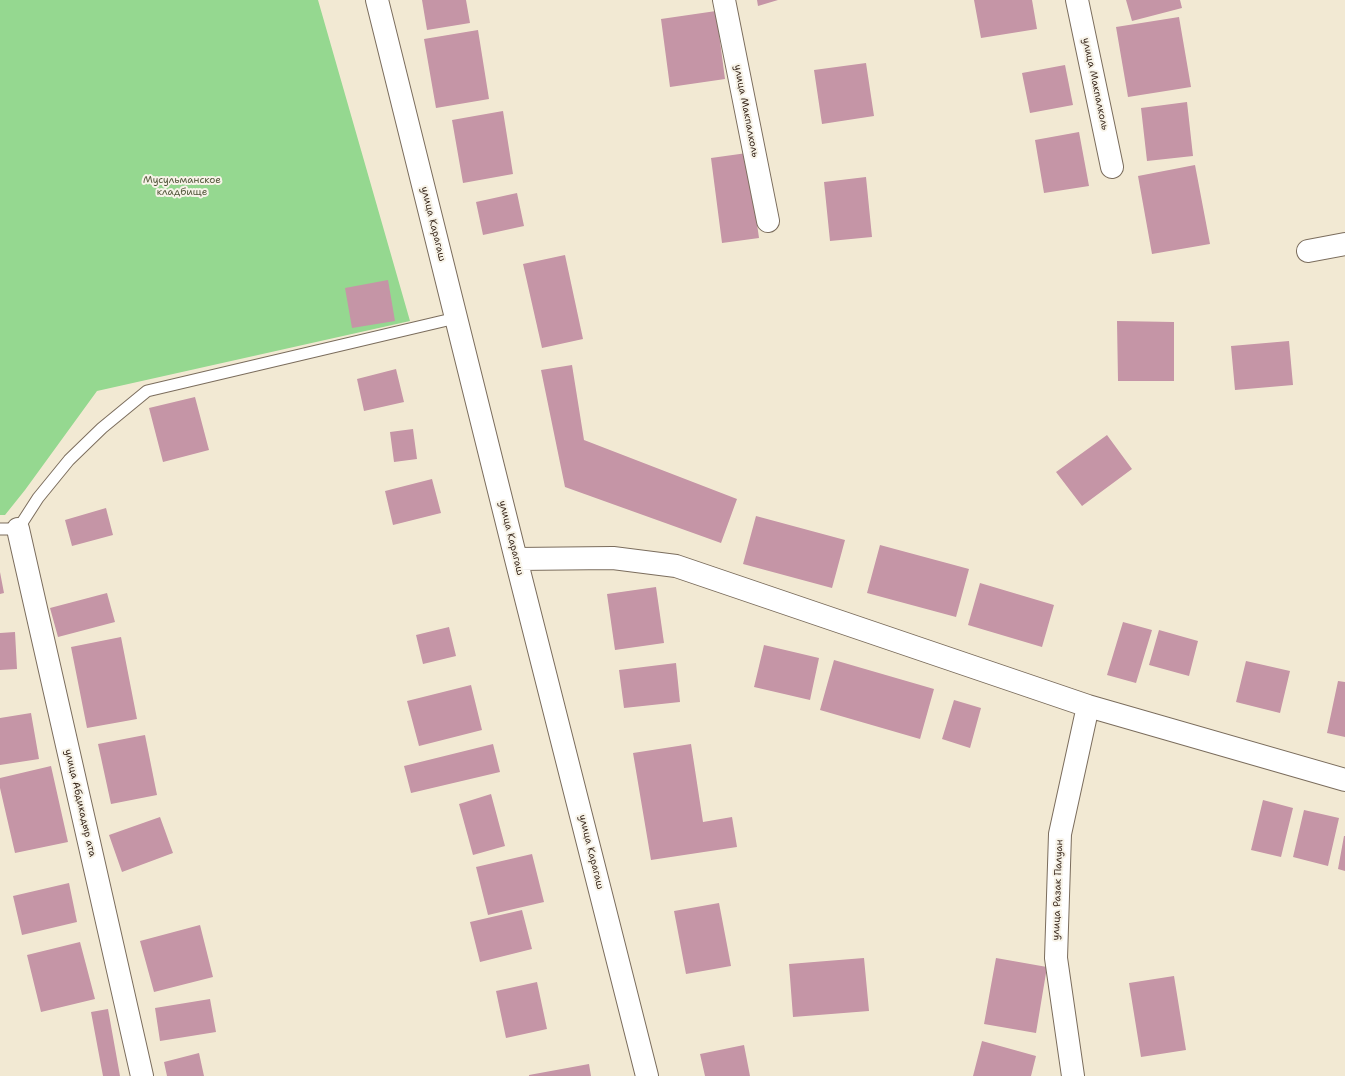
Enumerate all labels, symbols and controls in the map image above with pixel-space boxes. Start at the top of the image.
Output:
street label: улица Макпалколь [1079,37,1111,131]
street label: улица Макпалколь [731,64,761,158]
park label: Мусульманское кладбище [143,174,221,198]
street label: улица Карагаш [418,185,448,263]
street label: улица Карагаш [496,499,526,577]
street label: улица Абдикадыр ата [62,748,98,858]
street label: улица Карагаш [576,813,606,891]
street label: улица Разак Палуан [1050,839,1066,941]

